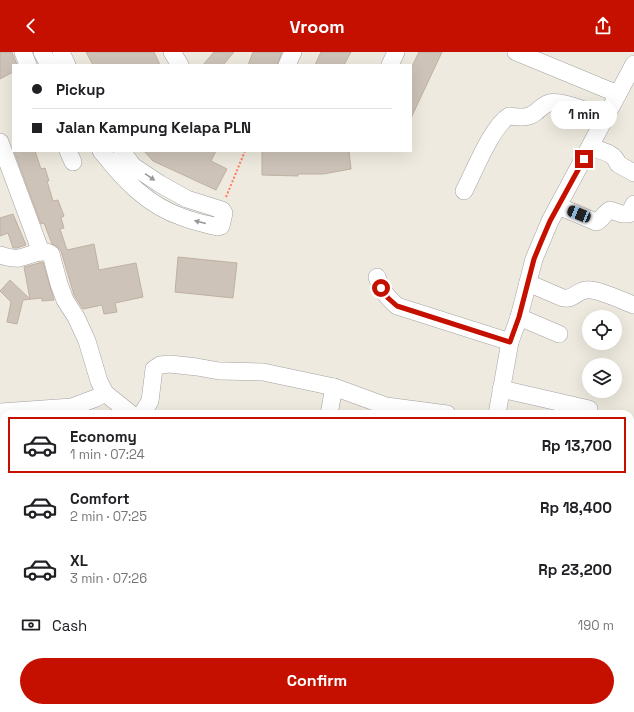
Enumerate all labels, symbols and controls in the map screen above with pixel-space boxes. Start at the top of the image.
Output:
icon: back [20,15,42,37]
text: Vroom [289,15,345,38]
icon: share [592,15,614,37]
text: Pickup [56,80,105,99]
callout: 1 min [551,101,617,129]
text: 1 min [568,106,600,123]
text: Jalan Kampung Kelapa PLN [56,118,251,137]
route end [575,150,593,168]
one-way arrow [145,173,155,181]
car [566,204,592,224]
one-way arrow [194,219,206,225]
route start [372,279,390,297]
map controls [582,310,622,398]
button: locate [582,310,622,350]
button: layers [582,358,622,398]
icon: car [22,427,58,463]
text: Economy [70,427,137,446]
text: Rp 13,700 [542,436,612,455]
text: 1 min · 07:24 [70,446,145,463]
icon: car [22,489,58,525]
text: Comfort [70,489,130,508]
text: Rp 18,400 [540,498,612,517]
text: 2 min · 07:25 [70,508,147,525]
icon: car [22,551,58,587]
text: XL [70,551,88,570]
text: Rp 23,200 [538,560,612,579]
text: 3 min · 07:26 [70,570,147,587]
icon: cash [20,614,42,636]
text: Cash [52,616,87,635]
text: 190 m [578,617,614,634]
button: Confirm [20,658,614,704]

